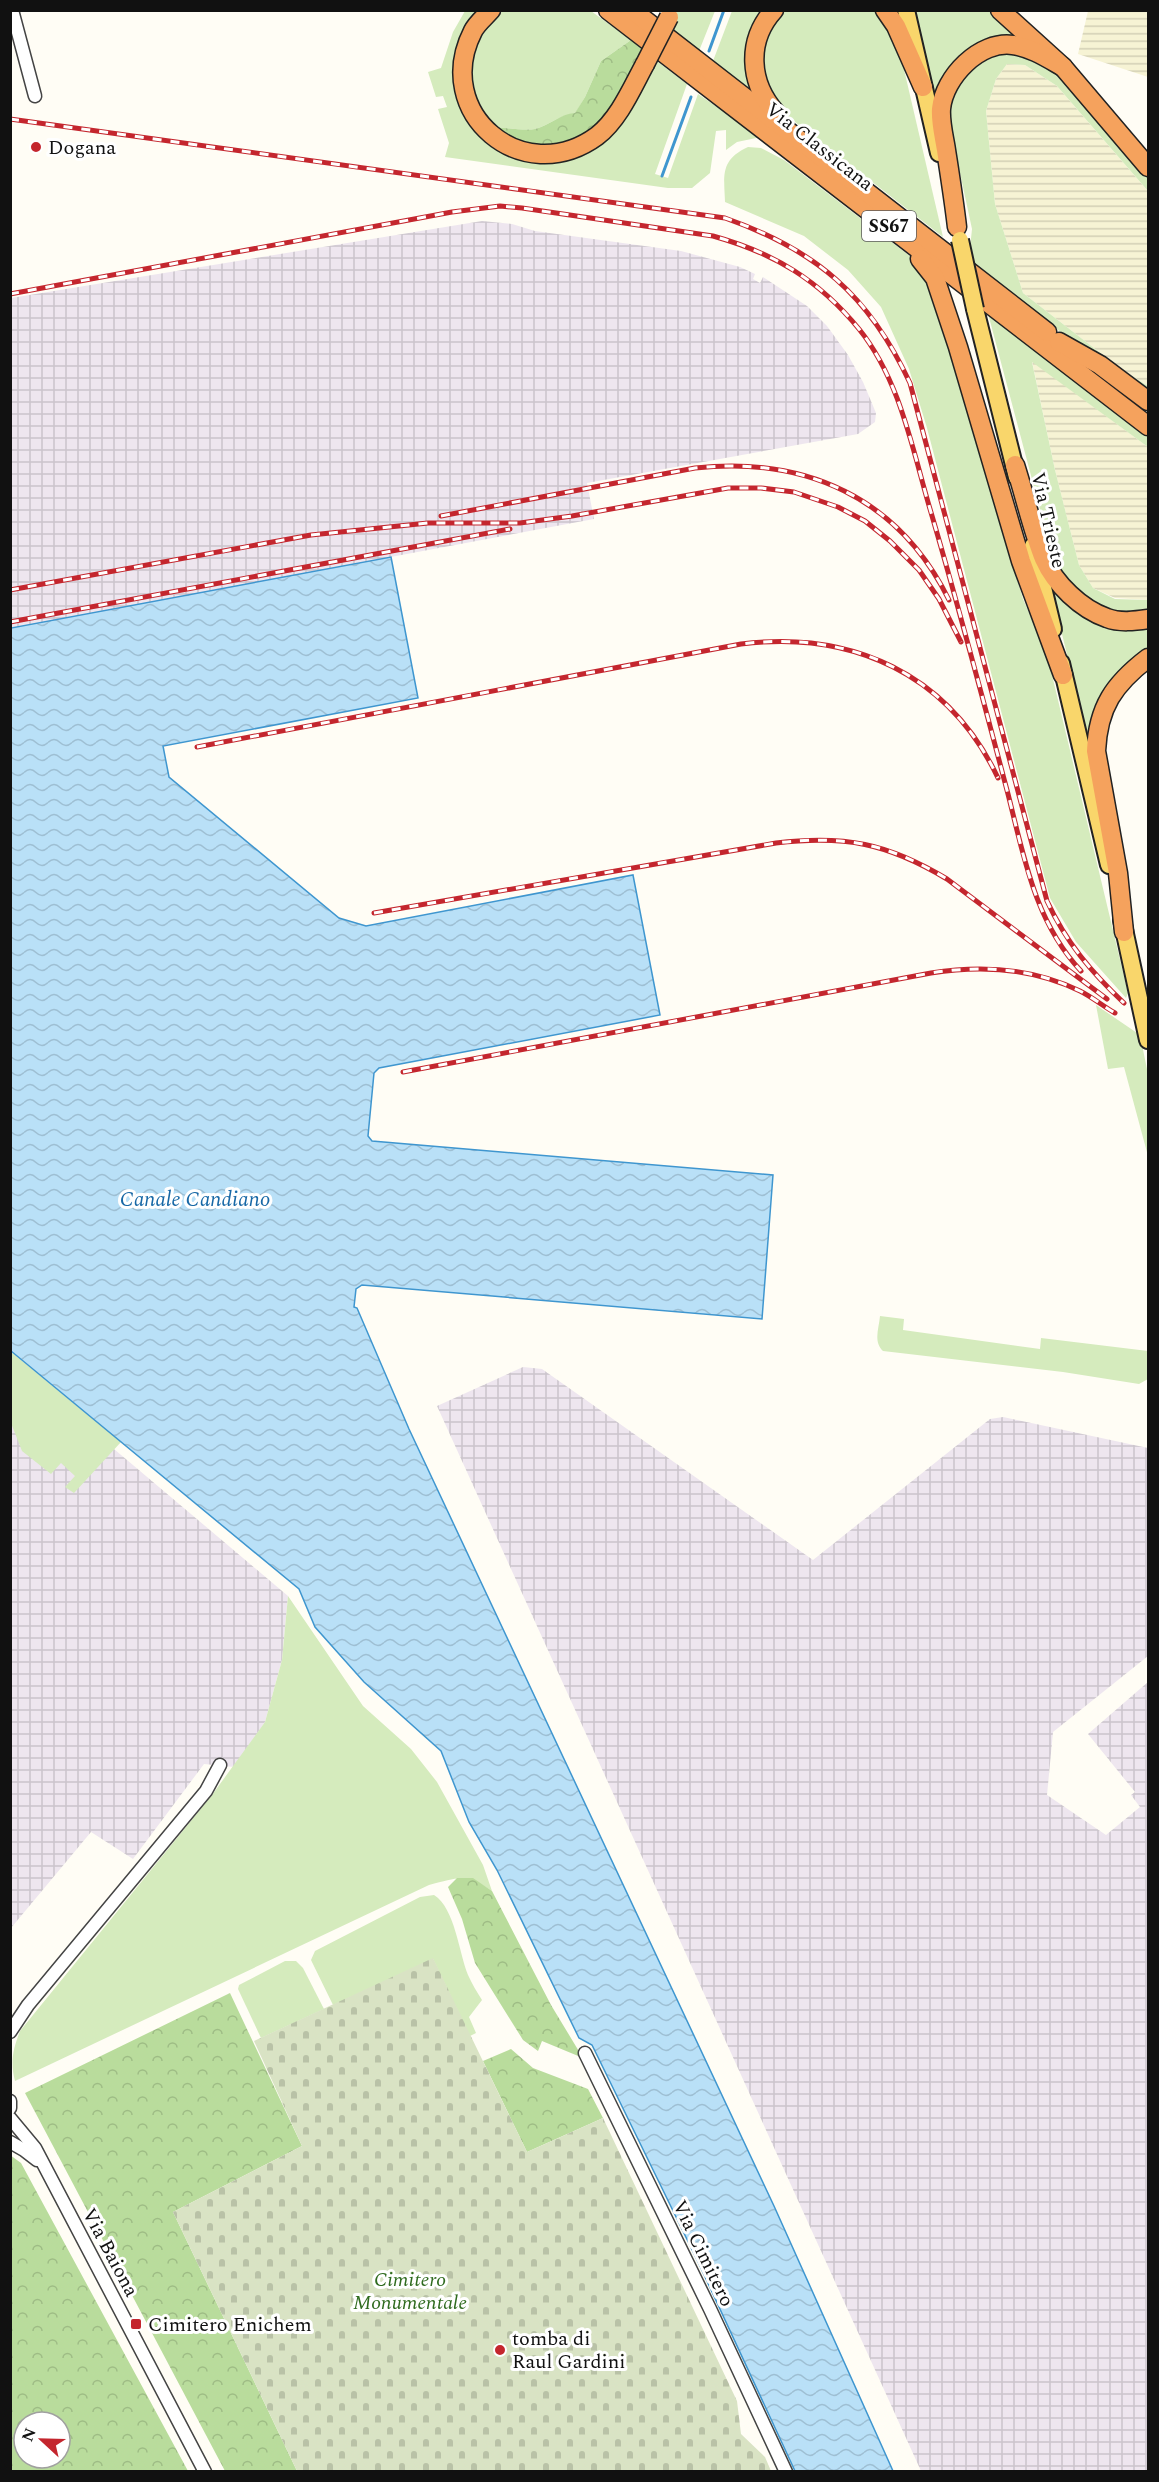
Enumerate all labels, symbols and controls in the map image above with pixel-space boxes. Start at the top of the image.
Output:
street label: Via Classicana [759,95,880,199]
place label: Dogana [48,133,116,163]
marker: Dogana [29,140,43,154]
road number: SS67 [862,211,916,241]
street label: Via Trieste [1022,469,1074,571]
water label: Canale Candiano [120,1184,270,1216]
street label: Via Cimitero [664,2195,742,2312]
street label: Via Baiona [74,2203,146,2303]
park label: Cimitero Monumentale [353,2265,467,2318]
place label: Cimitero Enichem [148,2310,312,2340]
marker: Cimitero Enichem [129,2317,143,2331]
place label: tomba di Raul Gardini [512,2324,626,2377]
marker: tomba di Raul Gardini [493,2343,507,2357]
north arrow [12,2410,72,2470]
text: N [15,2424,43,2445]

